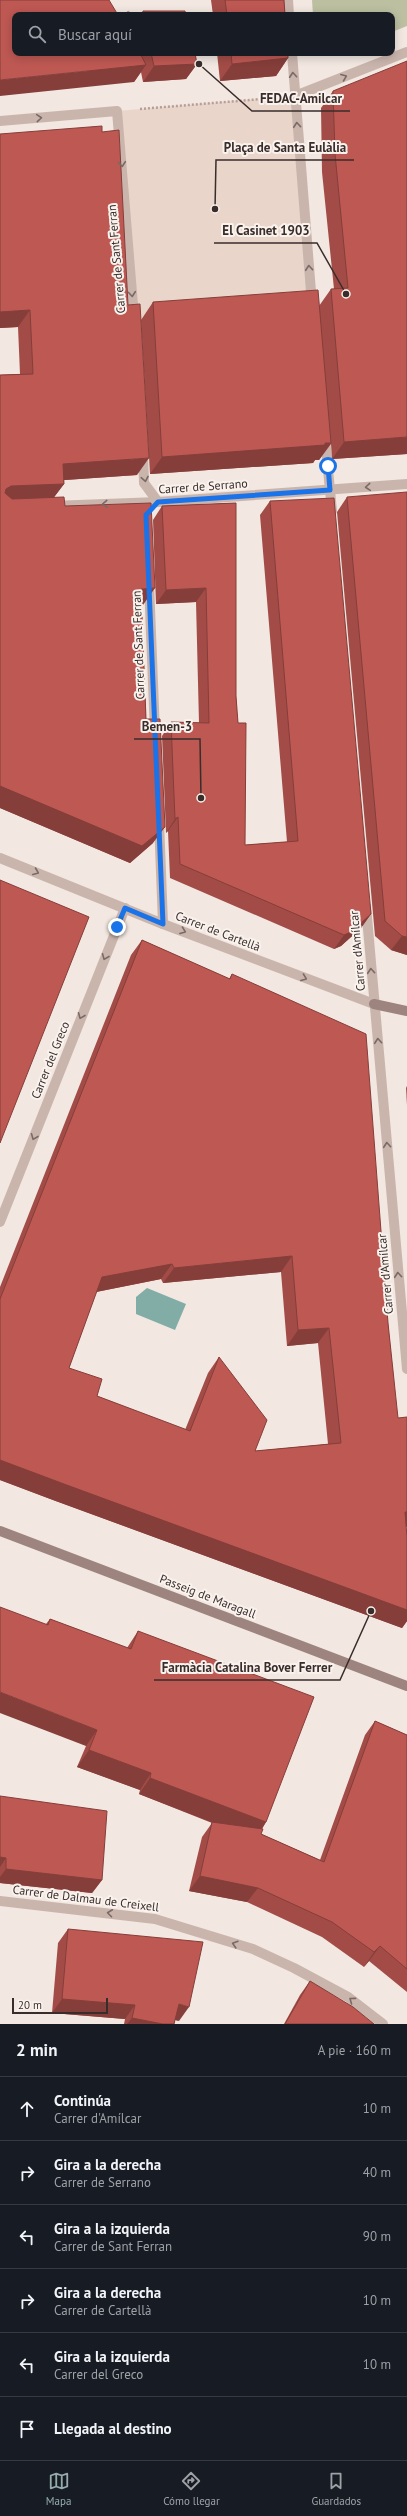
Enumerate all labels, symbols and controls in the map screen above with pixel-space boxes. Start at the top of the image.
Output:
search box [12,12,395,56]
icon: search [26,23,48,45]
text: Buscar aquí [58,25,132,44]
one-way arrow [289,72,298,78]
one-way arrow [341,73,348,81]
callout: FEDAC-Amilcar [252,86,350,111]
text: FEDAC-Amilcar [260,90,342,107]
one-way arrow [36,113,42,122]
one-way arrow [293,122,302,128]
callout: Plaça de Santa Eulàlia [216,135,354,160]
text: Plaça de Santa Eulàlia [224,139,346,156]
one-way arrow [117,161,126,167]
street label: Carrer de Sant Ferran [104,204,128,314]
callout: El Casinet 1903 [214,218,317,243]
text: El Casinet 1903 [222,222,310,239]
one-way arrow [305,265,314,271]
one-way arrow [128,291,137,297]
route start [319,457,337,475]
street label: Carrer de Serrano [158,475,248,497]
one-way arrow [140,476,149,482]
one-way arrow [365,483,371,492]
one-way arrow [102,500,108,508]
street label: Carrer de Sant Ferran [129,590,147,700]
callout: Bemen-3 [134,714,200,739]
text: Bemen-3 [142,718,192,735]
one-way arrow [33,868,40,876]
street label: Carrer de Cartellà [173,908,263,954]
street label: Carrer d'Amílcar [346,910,368,992]
route end [108,918,126,936]
one-way arrow [179,927,186,935]
one-way arrow [102,952,110,960]
one-way arrow [367,968,376,974]
one-way arrow [301,973,308,981]
one-way arrow [78,1012,86,1019]
street label: Carrer del Greco [28,1019,72,1101]
one-way arrow [373,1038,382,1044]
one-way arrow [30,1133,38,1140]
one-way arrow [382,1142,391,1148]
street label: Carrer d'Amílcar [374,1233,396,1315]
one-way arrow [394,1272,403,1278]
street label: Passeig de Maragall [158,1571,259,1621]
callout: Farmàcia Catalina Bover Ferrer [154,1655,340,1680]
text: Farmàcia Catalina Bover Ferrer [162,1659,333,1676]
street label: Carrer de Dalmau de Creixell [12,1882,161,1914]
one-way arrow [107,1909,113,1918]
one-way arrow [232,1940,239,1949]
scale bar [12,1996,108,2015]
one-way arrow [349,1997,356,2005]
text: 20 m [18,1998,42,2012]
text: 2 min [16,2039,57,2061]
text: A pie · 160 m [318,2042,391,2059]
text: Continúa [54,2091,111,2110]
icon: ahead [16,2098,38,2120]
text: 10 m [363,2100,391,2117]
text: Carrer d'Amílcar [54,2110,141,2127]
text: Gira a la derecha [54,2155,161,2174]
icon: right [16,2162,38,2184]
text: 40 m [363,2164,391,2181]
text: Carrer de Serrano [54,2174,151,2191]
text: Gira a la izquierda [54,2219,170,2238]
icon: left [16,2226,38,2248]
text: 90 m [363,2228,391,2245]
text: Carrer de Sant Ferran [54,2238,172,2255]
text: Gira a la derecha [54,2283,161,2302]
icon: right [16,2290,38,2312]
text: 10 m [363,2292,391,2309]
text: Carrer de Cartellà [54,2302,151,2319]
text: Gira a la izquierda [54,2347,170,2366]
icon: left [16,2354,38,2376]
text: 10 m [363,2356,391,2373]
text: Carrer del Greco [54,2366,143,2383]
icon: arrive [16,2418,38,2440]
text: Llegada al destino [54,2419,172,2438]
tab: Mapa [46,2470,71,2508]
tab: Cómo llegar [163,2470,220,2508]
tab: Guardados [311,2470,361,2508]

